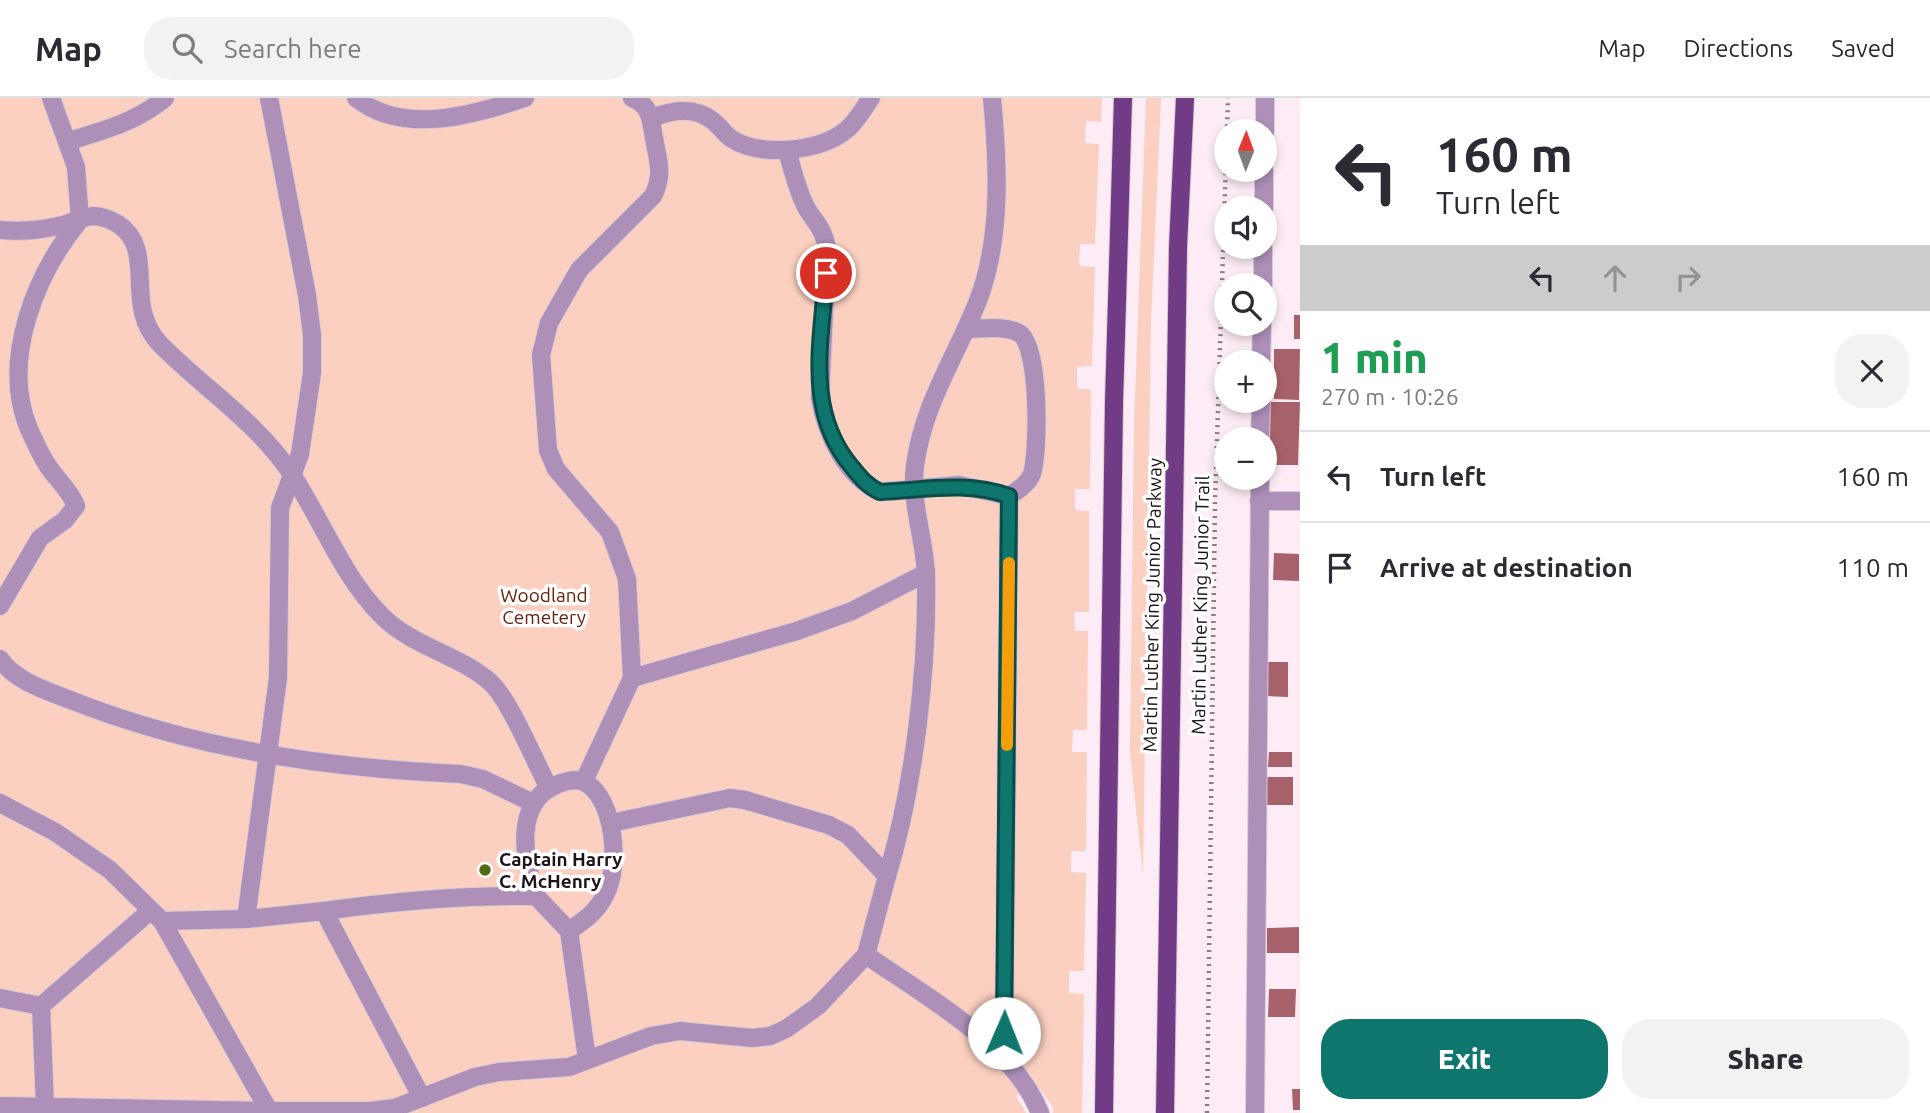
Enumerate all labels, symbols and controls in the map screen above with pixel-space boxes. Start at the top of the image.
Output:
search box [144,17,634,80]
icon: search [168,29,206,67]
text: Map [35,30,102,67]
text: Search here [224,34,362,63]
text: Map [1598,35,1645,62]
text: Directions [1683,35,1793,62]
text: Saved [1831,35,1895,62]
north arrow [1214,119,1278,182]
map controls [1214,119,1277,490]
icon: left [1321,126,1412,217]
text: 160 m [1436,126,1573,181]
text: Turn left [1436,184,1560,220]
button: sound [1214,196,1277,259]
pin [796,243,856,303]
icon: arrive [807,254,845,292]
icon: left [1523,259,1561,297]
icon: ahead [1596,259,1634,297]
icon: right [1669,259,1707,297]
button: search [1214,273,1277,336]
text: 1 min [1321,334,1428,381]
button: close [1835,334,1909,408]
button: + [1214,350,1277,413]
text: 270 m · 10:26 [1321,384,1459,409]
button: − [1214,427,1277,490]
street label: Martin Luther King Junior Parkway [1138,458,1166,752]
icon: left [1321,458,1359,496]
text: Turn left [1380,462,1486,491]
text: 160 m [1837,462,1909,491]
street label: Martin Luther King Junior Trail [1187,475,1213,735]
icon: arrive [1321,549,1359,587]
text: Arrive at destination [1380,553,1633,582]
text: 110 m [1837,553,1909,582]
park label: Woodland Cemetery [500,584,588,628]
place label: Captain Harry C. McHenry [499,848,622,892]
marker: Captain Harry C. McHenry [477,862,493,878]
position arrow [967,996,1041,1070]
button: Exit [1321,1019,1608,1099]
button: Share [1622,1019,1909,1099]

